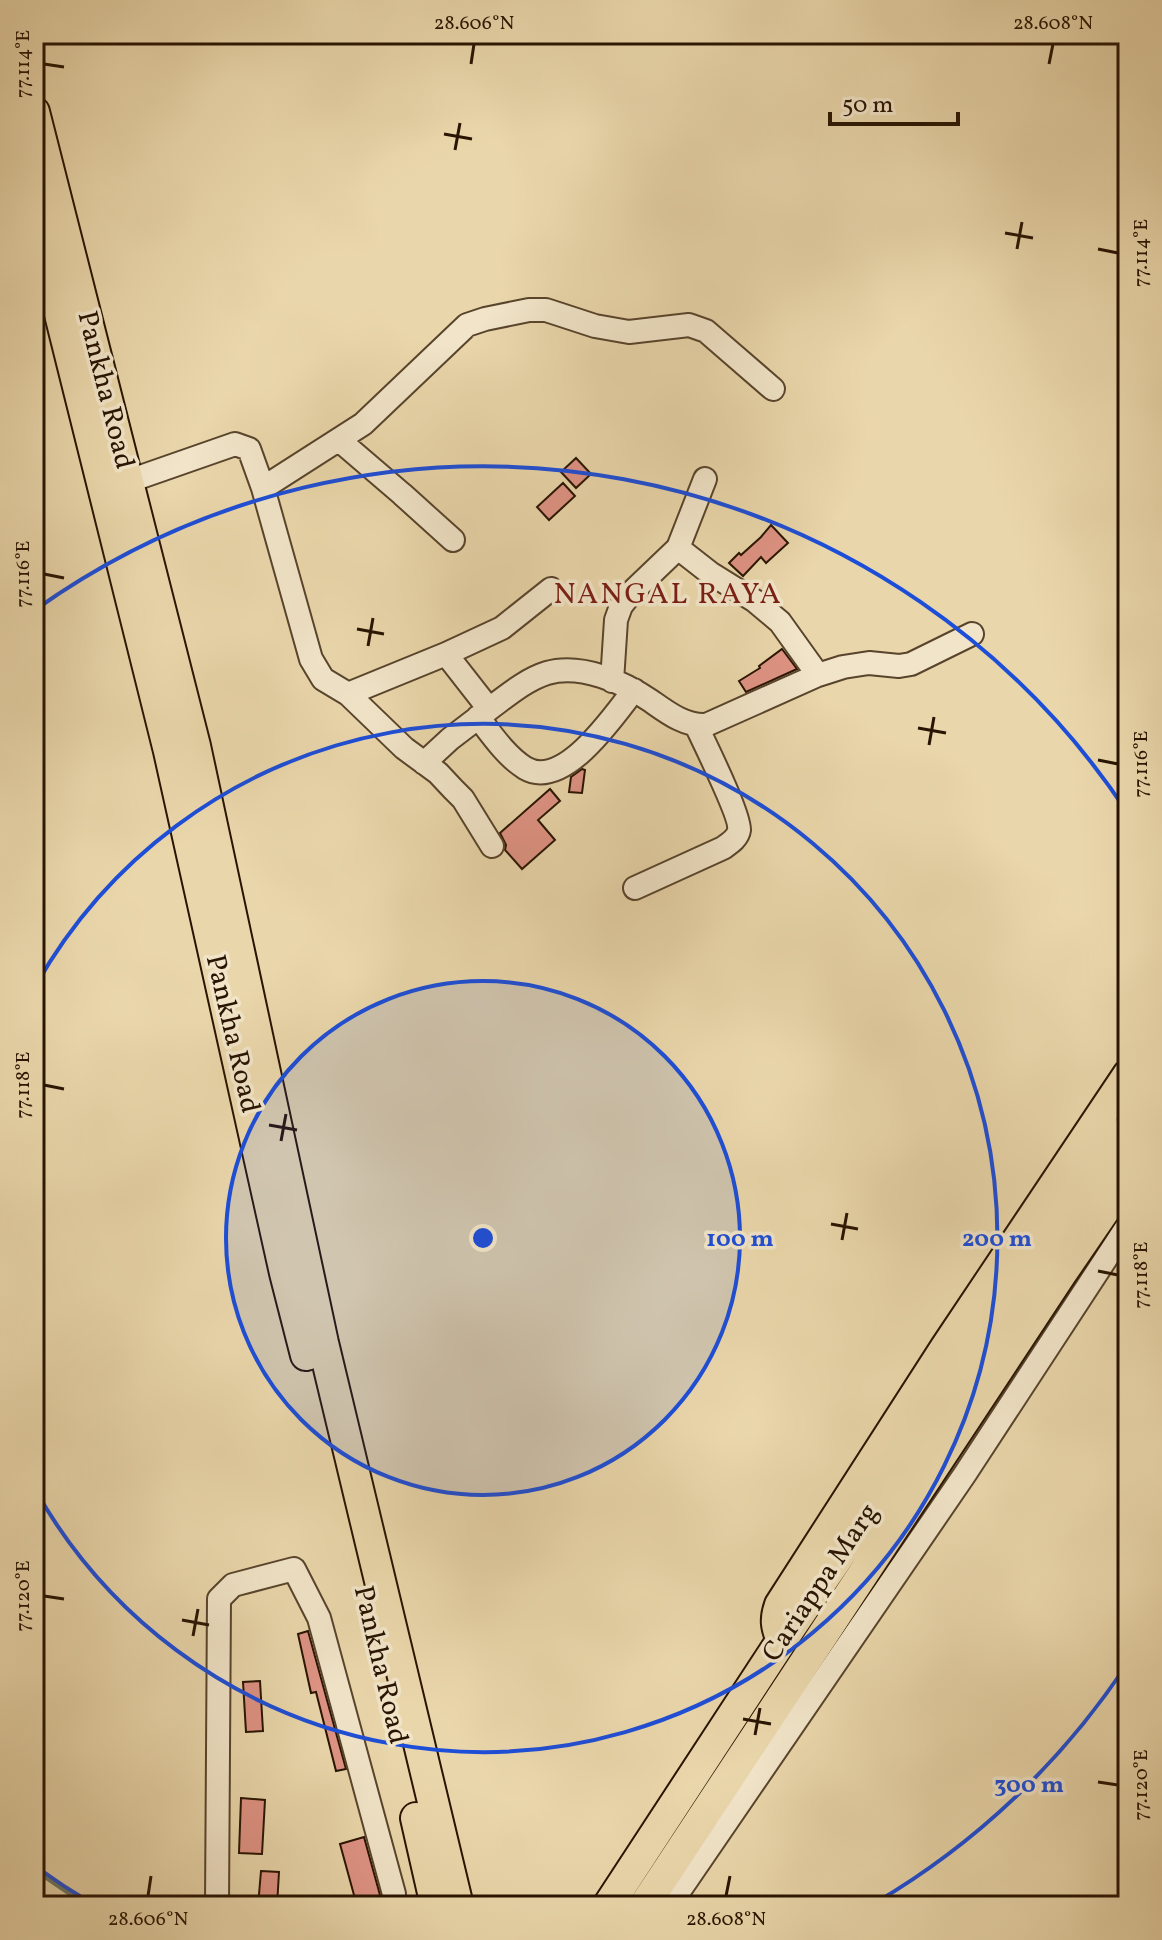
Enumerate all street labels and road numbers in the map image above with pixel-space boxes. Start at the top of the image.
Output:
street label: Pankha Road [67,307,143,473]
street label: Pankha Road [195,951,269,1117]
street label: Cariappa Marg [753,1496,889,1670]
street label: Pankha Road [343,1582,417,1748]

